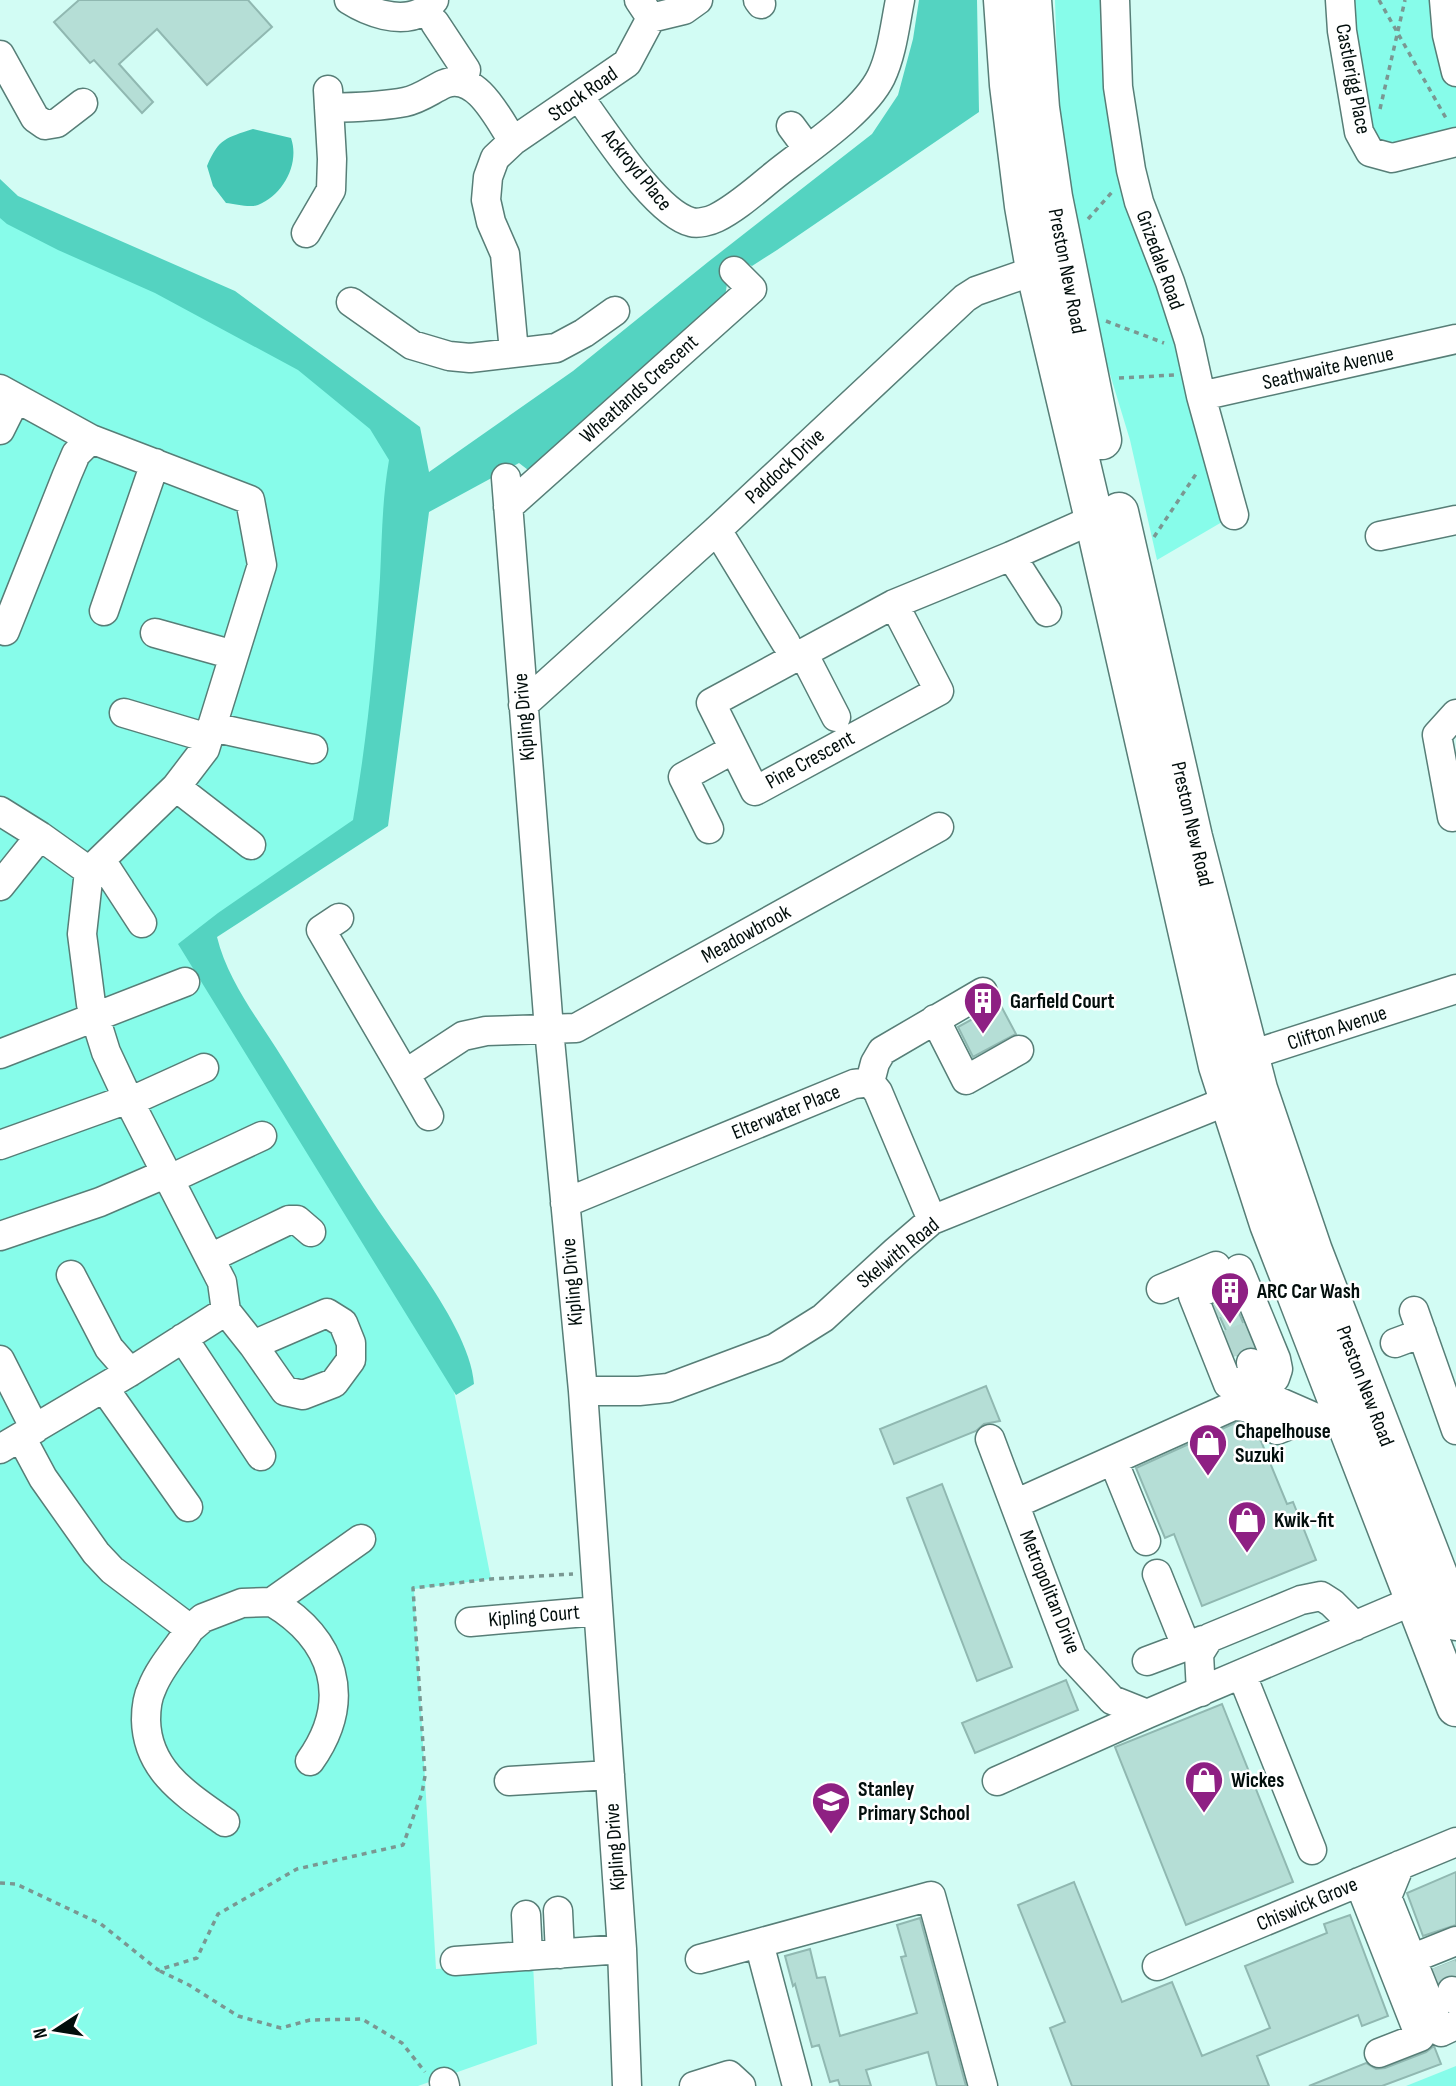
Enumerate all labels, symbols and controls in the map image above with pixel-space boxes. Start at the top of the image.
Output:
street label: Castlerigg Place [1330,22,1376,136]
street label: Stock Road [544,61,622,127]
street label: Ackroyd Place [596,123,677,216]
street label: Preston New Road [1043,206,1091,336]
street label: Grizedale Road [1131,207,1189,313]
street label: Wheatlands Crescent [575,329,703,449]
street label: Seathwaite Avenue [1260,341,1396,395]
street label: Paddock Drive [740,423,830,509]
street label: Kipling Drive [508,672,540,762]
street label: Pine Crescent [761,725,859,795]
street label: Preston New Road [1166,759,1218,889]
street label: Meadowbrook [697,899,795,969]
building icon: Garfield Court [962,980,1004,1035]
place label: Garfield Court [1010,989,1115,1014]
street label: Clifton Avenue [1284,1000,1390,1056]
street label: Elterwater Place [728,1079,844,1145]
street label: Skelwith Road [852,1212,944,1294]
street label: Kipling Drive [556,1237,588,1327]
building icon: ARC Car Wash [1209,1270,1251,1325]
place label: ARC Car Wash [1256,1279,1360,1304]
street label: Preston New Road [1331,1322,1399,1450]
place label: Chapelhouse Suzuki [1235,1419,1331,1468]
shop icon: Chapelhouse Suzuki [1187,1422,1229,1477]
shop icon: Kwik-fit [1226,1499,1268,1554]
place label: Kwik-fit [1274,1508,1334,1533]
street label: Metropolitan Drive [1014,1527,1086,1657]
street label: Kipling Court [487,1600,581,1632]
shop icon: Wickes [1183,1759,1225,1814]
place label: Wickes [1231,1768,1284,1793]
place label: Stanley Primary School [858,1777,970,1826]
school or university icon: Stanley Primary School [810,1780,852,1835]
street label: Kipling Drive [599,1802,631,1892]
street label: Chiswick Grove [1253,1872,1361,1936]
north arrow [21,1995,91,2065]
text: N [29,2026,53,2041]

